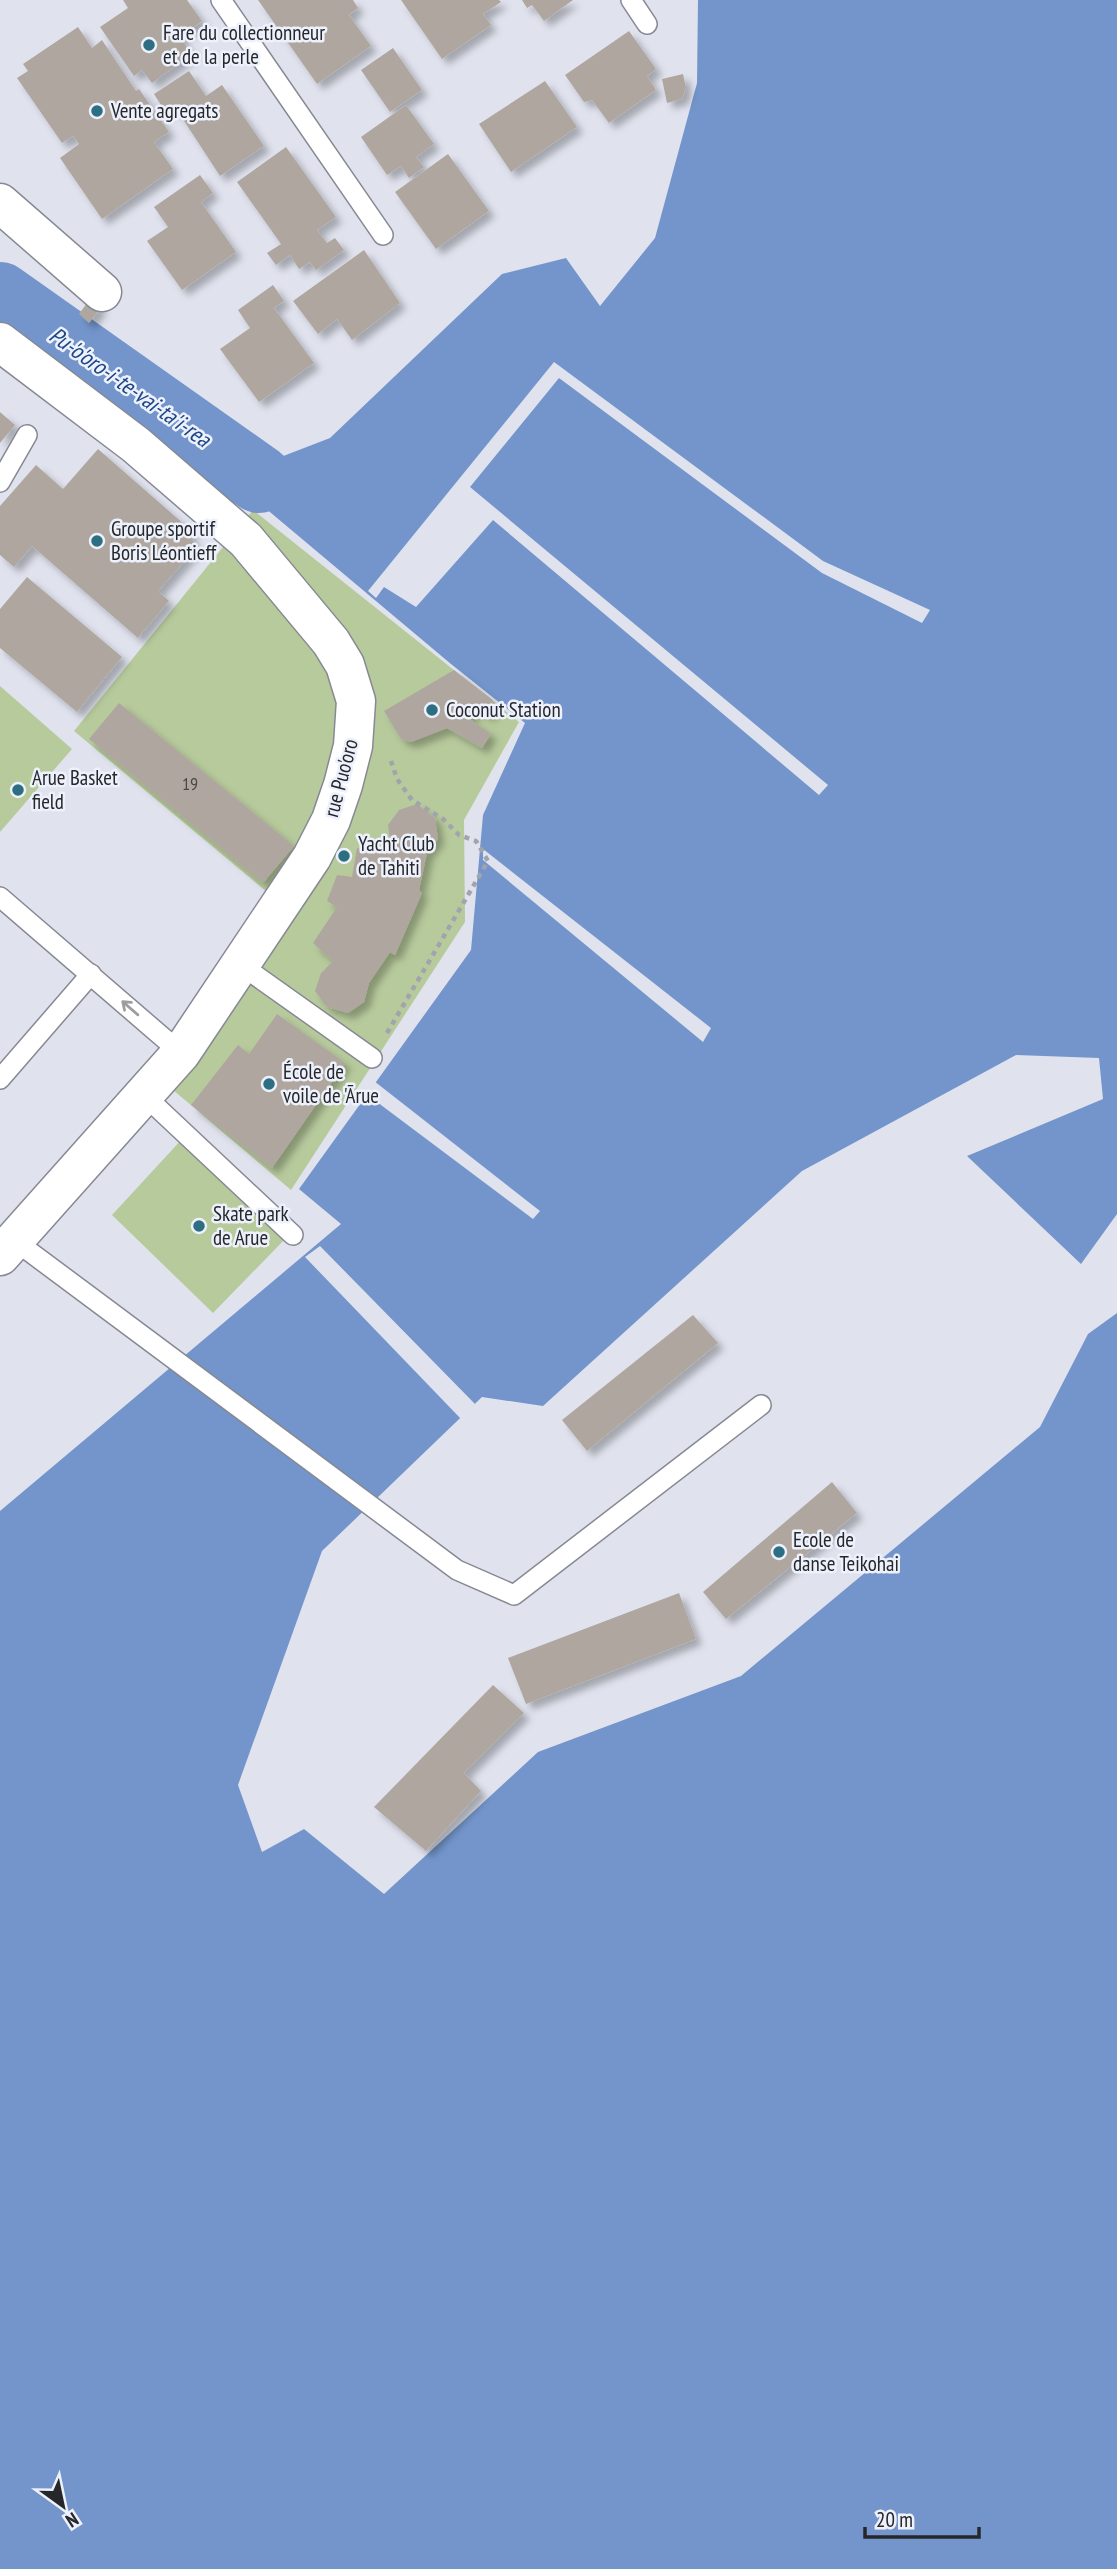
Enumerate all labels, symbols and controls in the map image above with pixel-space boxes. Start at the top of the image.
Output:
place label: Fare du collectionneur et de la perle [163,19,325,70]
marker: Fare du collectionneur et de la perle [141,37,157,53]
place label: Vente agregats [110,97,218,124]
marker: Vente agregats [89,103,105,119]
water label: Pu-'o'oro-i-te-vai-ta'i-rea [44,320,218,454]
place label: Groupe sportif Boris Léontieff [111,515,217,566]
marker: Groupe sportif Boris Léontieff [89,533,105,549]
place label: Coconut Station [446,696,561,723]
marker: Coconut Station [424,702,440,718]
street label: rue Puo'oro [317,736,364,820]
place label: Arue Basket field [32,764,118,815]
house number: 19 [182,772,198,795]
marker: Arue Basket field [10,782,26,798]
place label: Yacht Club de Tahiti [358,830,434,881]
marker: Yacht Club de Tahiti [336,848,352,864]
one-way arrow [121,1000,139,1016]
place label: École de voile de 'Ārue [283,1058,379,1109]
marker: École de voile de 'Ārue [261,1076,277,1092]
place label: Skate park de Arue [213,1200,289,1251]
marker: Skate park de Arue [191,1218,207,1234]
place label: Ecole de danse Teikohai [793,1526,899,1577]
marker: Ecole de danse Teikohai [771,1544,787,1560]
north arrow [28,2471,98,2541]
scale bar [865,2496,979,2540]
text: 20 m [876,2506,913,2533]
text: N [61,2507,83,2533]

